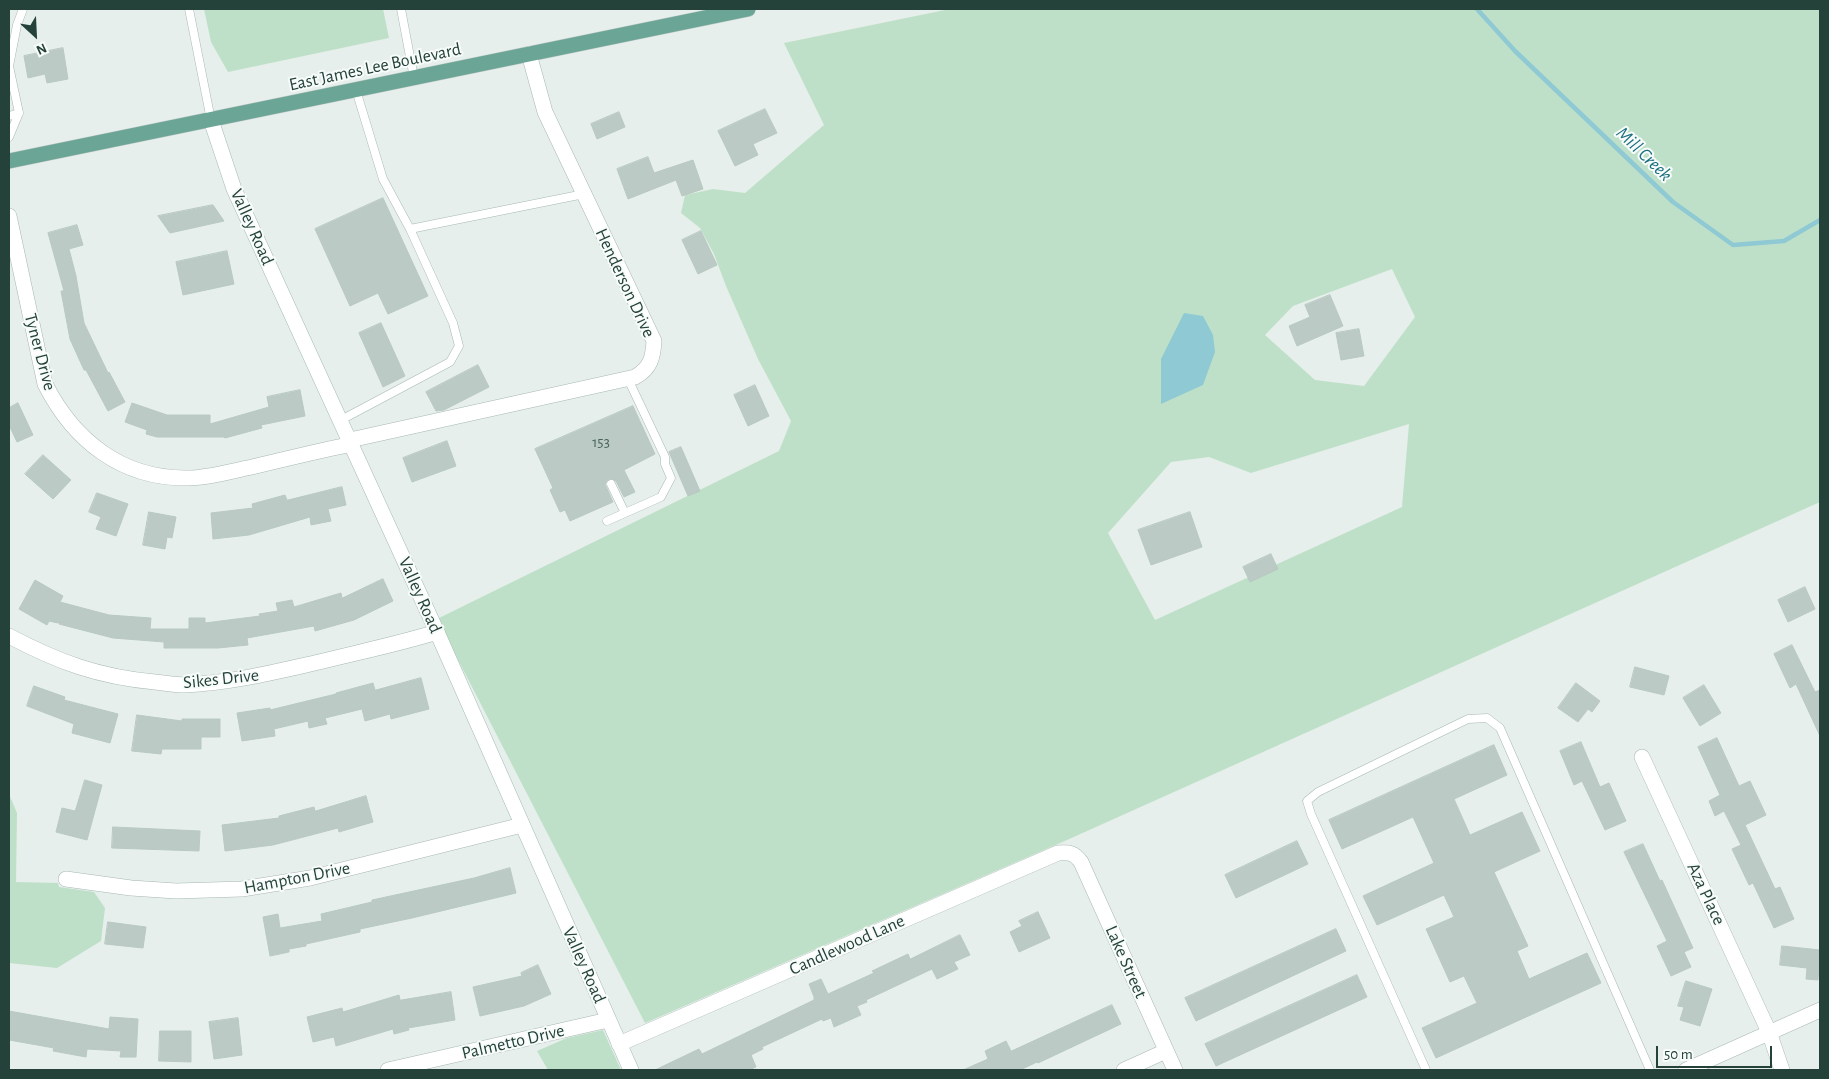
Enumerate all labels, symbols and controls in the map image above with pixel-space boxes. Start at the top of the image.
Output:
north arrow [10,10,60,60]
street label: East James Lee Boulevard [287,38,463,96]
text: N [34,40,49,57]
water label: Mill Creek [1611,122,1677,186]
street label: Valley Road [226,186,278,268]
street label: Henderson Drive [590,225,660,341]
street label: Tyner Drive [19,311,61,393]
house number: 153 [592,433,610,451]
street label: Valley Road [394,554,446,636]
street label: Sikes Drive [182,664,260,694]
street label: Hampton Drive [242,857,352,899]
street label: Aza Place [1682,859,1730,929]
street label: Candlewood Lane [786,910,908,980]
street label: Lake Street [1100,922,1152,1002]
street label: Valley Road [558,924,610,1006]
street label: Palmetto Drive [459,1020,567,1064]
scale bar [1659,1036,1775,1068]
text: 50 m [1664,1047,1693,1062]

